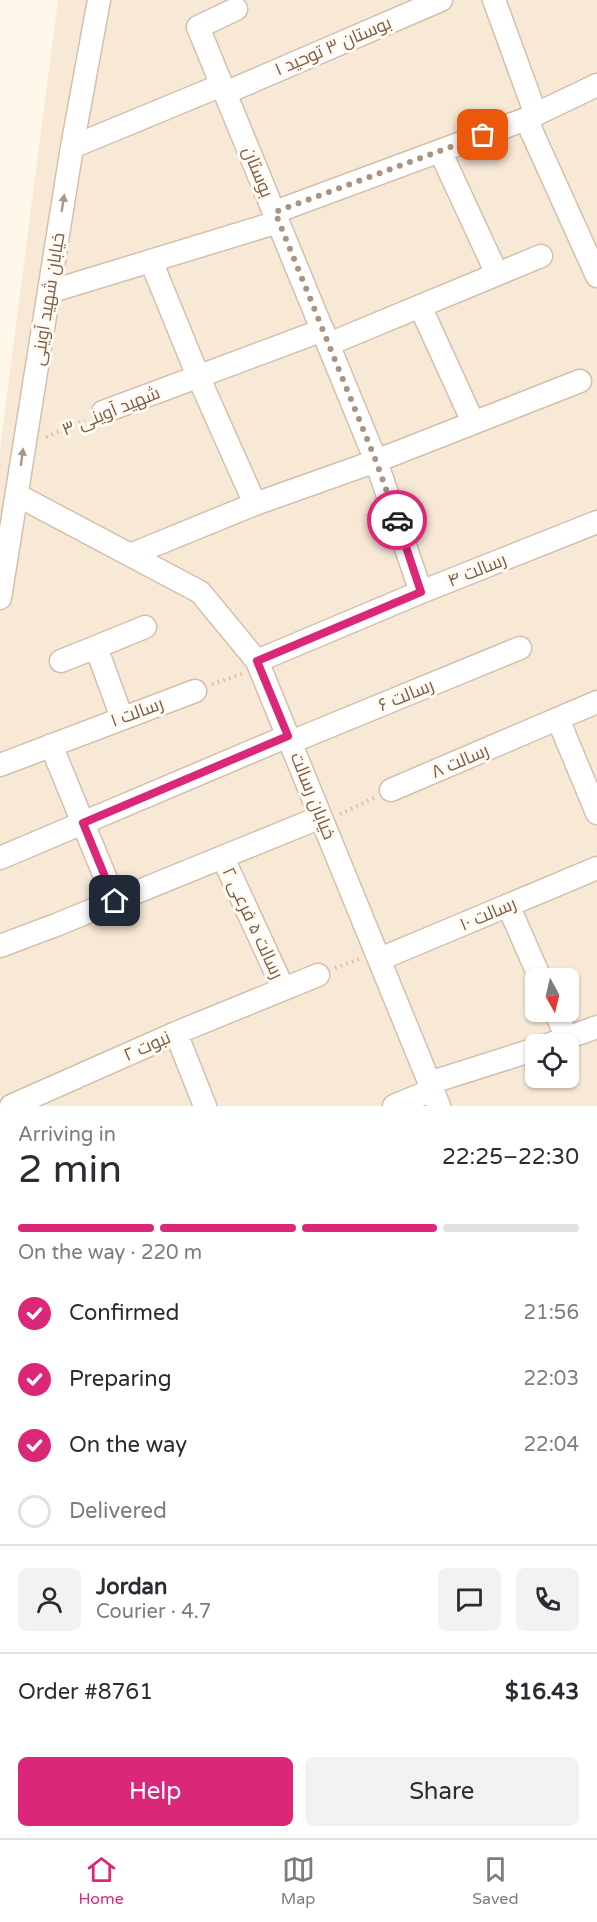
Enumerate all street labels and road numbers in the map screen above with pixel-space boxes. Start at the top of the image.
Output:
street label: بوستان ۳ توحید ۱ [271,12,395,80]
street label: بوستان [238,143,278,201]
street label: خیابان شهید آوینی [27,231,69,367]
street label: شهید آوینی ۳ [59,381,163,441]
street label: رسالت ۴ [444,548,510,592]
street label: رسالت ۶ [375,674,437,716]
street label: رسالت ۱ [107,692,167,732]
street label: رسالت ۸ [428,739,492,783]
street label: خیابان رسالت [286,749,340,843]
street label: رسالت ۵ فرعی ۲ [217,864,289,982]
street label: رسالت ۱۰ [456,892,520,936]
street label: نبوت ۲ [120,1026,174,1066]

